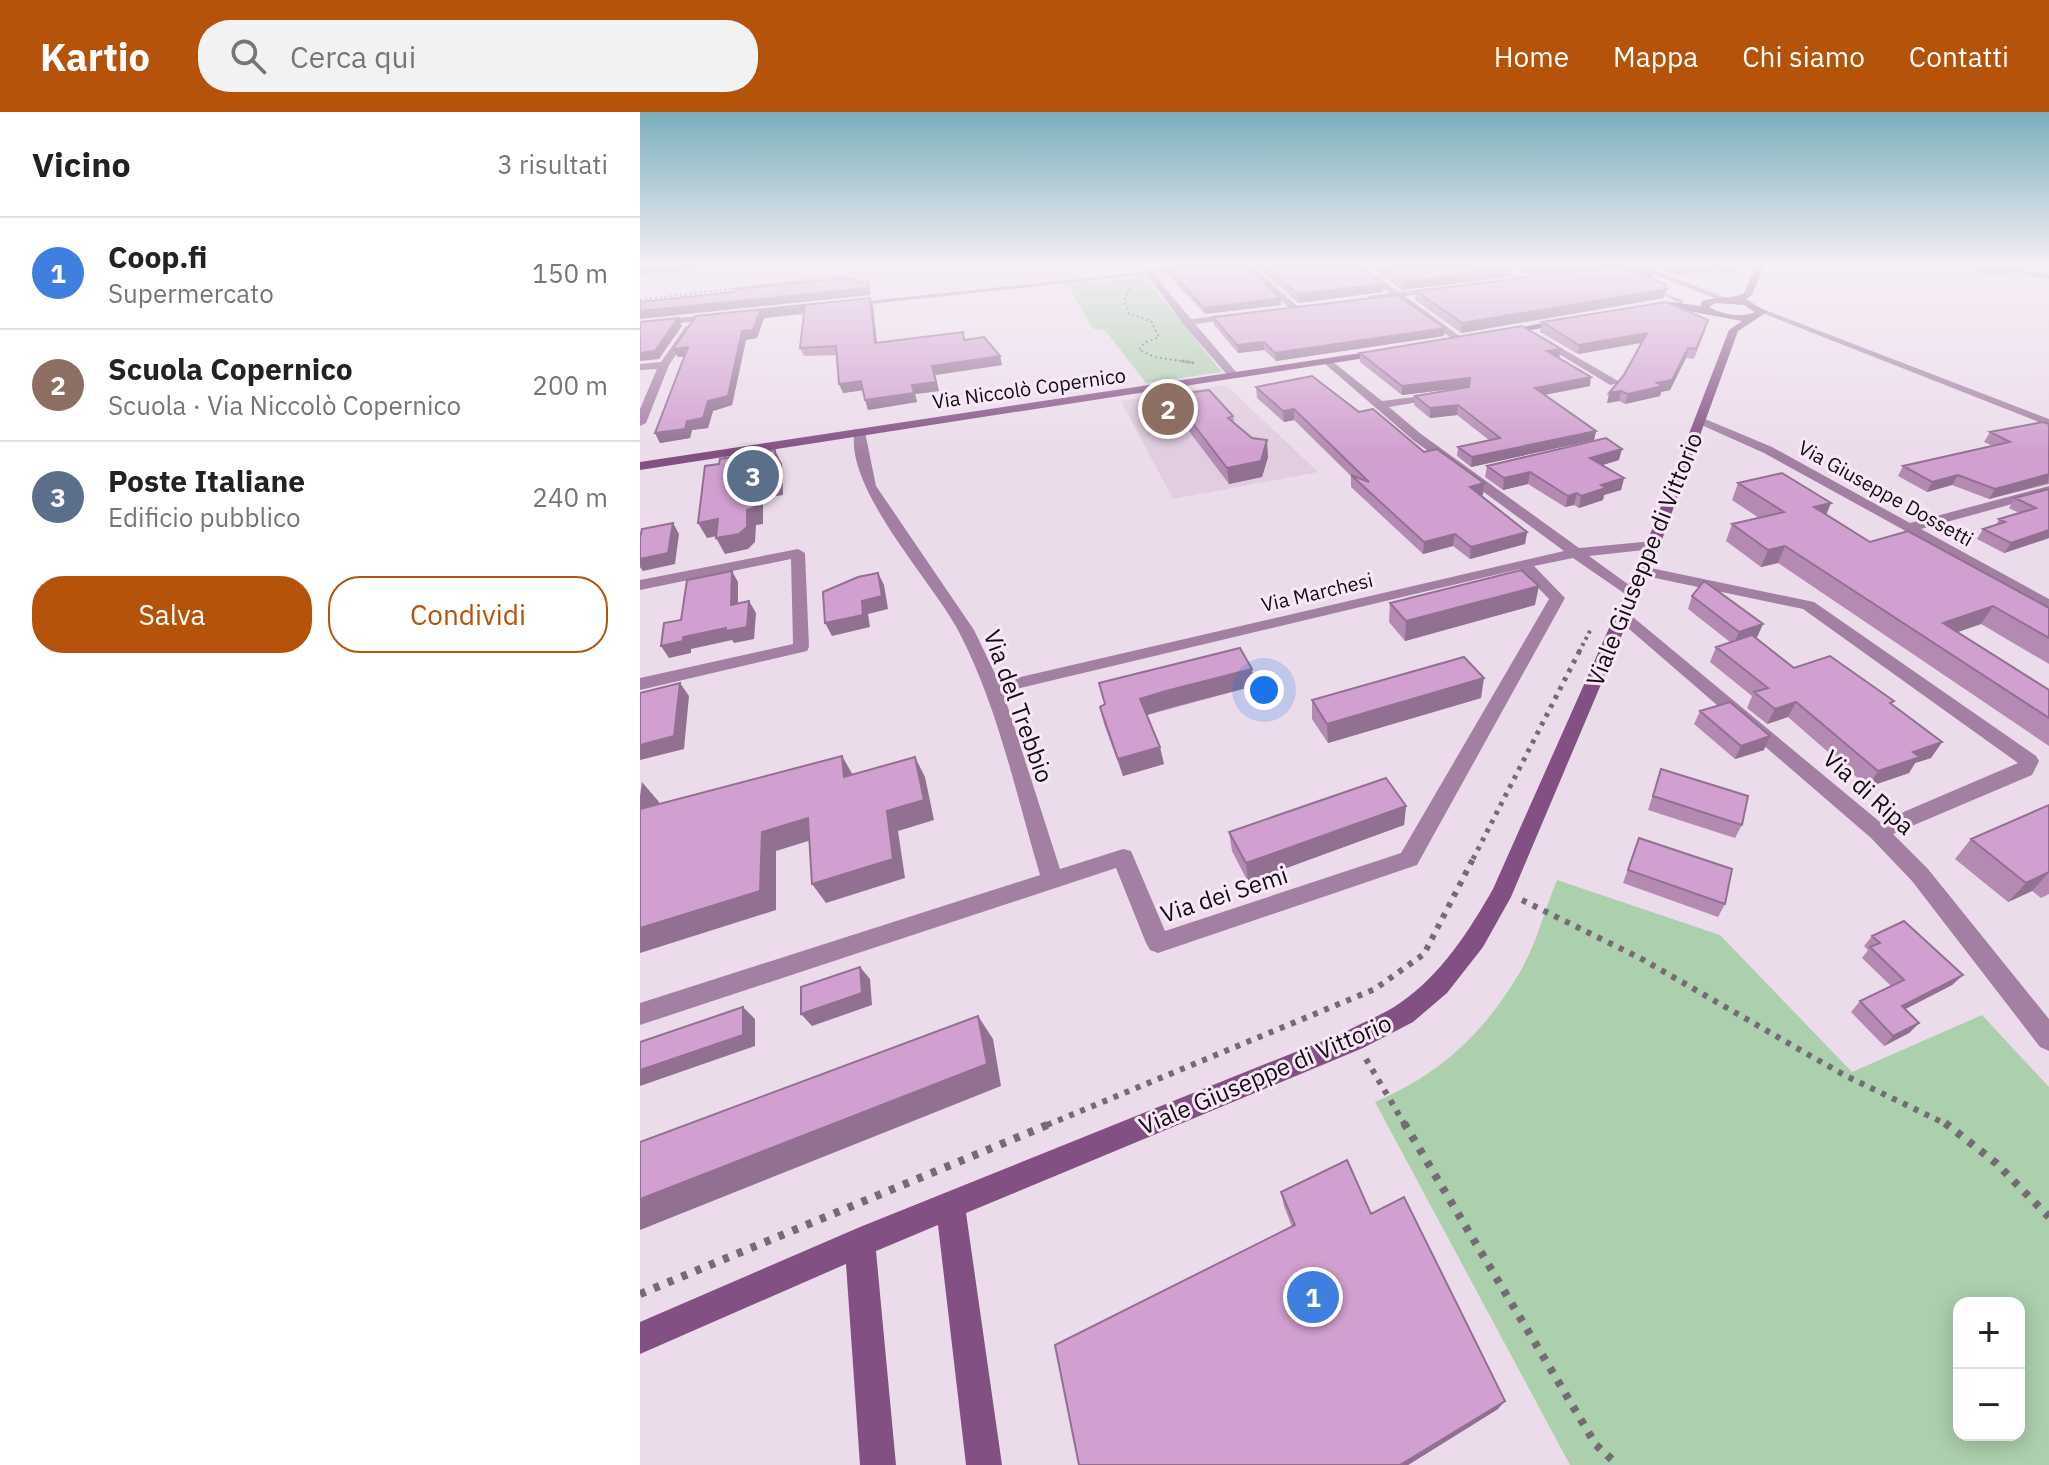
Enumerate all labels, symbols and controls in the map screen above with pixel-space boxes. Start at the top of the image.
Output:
search box [198,20,758,92]
text: Kartio [40,32,150,81]
icon: search [226,34,270,78]
text: Cerca qui [290,37,416,76]
text: Home [1494,38,1569,75]
text: Mappa [1613,38,1698,75]
text: Chi siamo [1742,38,1865,75]
text: Contatti [1909,38,2009,75]
text: Vicino [32,142,131,186]
text: 3 risultati [497,147,608,181]
text: Coop.fi [108,237,207,276]
text: 1 [50,256,66,290]
text: 150 m [532,256,608,290]
text: Supermercato [108,276,274,310]
text: Scuola Copernico [108,349,353,388]
street label: Via Niccolò Copernico [930,361,1128,415]
text: 2 [50,368,66,402]
text: 200 m [532,368,608,402]
pin: 2 [1142,379,1194,439]
text: Scuola · Via Niccolò Copernico [108,388,461,422]
street label: Viale Giuseppe di Vittorio [1578,427,1710,691]
street label: Via Giuseppe Dossetti [1794,434,1978,552]
pin: 3 [727,446,779,506]
text: Poste Italiane [108,461,305,500]
text: 3 [50,480,66,514]
text: 240 m [532,480,608,514]
text: Edificio pubblico [108,500,301,534]
street label: Via Marchesi [1258,566,1376,618]
button: Salva [32,576,312,653]
button: Condividi [328,576,608,653]
street label: Via del Trebbio [977,625,1061,787]
your location [1244,670,1284,710]
street label: Via di Ripa [1816,742,1922,842]
street label: Via dei Semi [1156,858,1292,930]
street label: Viale Giuseppe di Vittorio [1134,1006,1396,1142]
pin: 1 [1287,1267,1339,1327]
map controls [1953,1297,2025,1441]
button: + [1953,1297,2025,1369]
button: − [1953,1369,2025,1441]

